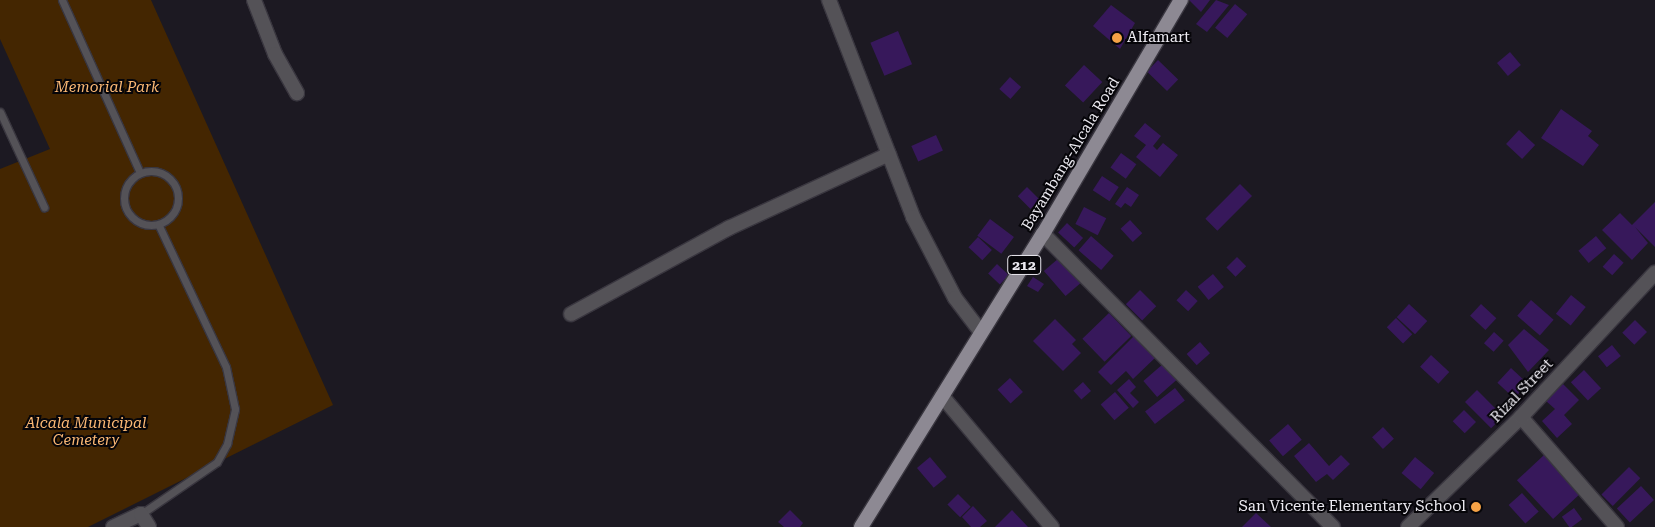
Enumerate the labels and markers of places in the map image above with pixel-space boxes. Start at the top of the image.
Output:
place label: Alfamart [1127,29,1190,47]
marker: Alfamart [1111,32,1123,44]
place label: San Vicente Elementary School [1238,498,1466,516]
marker: San Vicente Elementary School [1470,501,1482,513]

